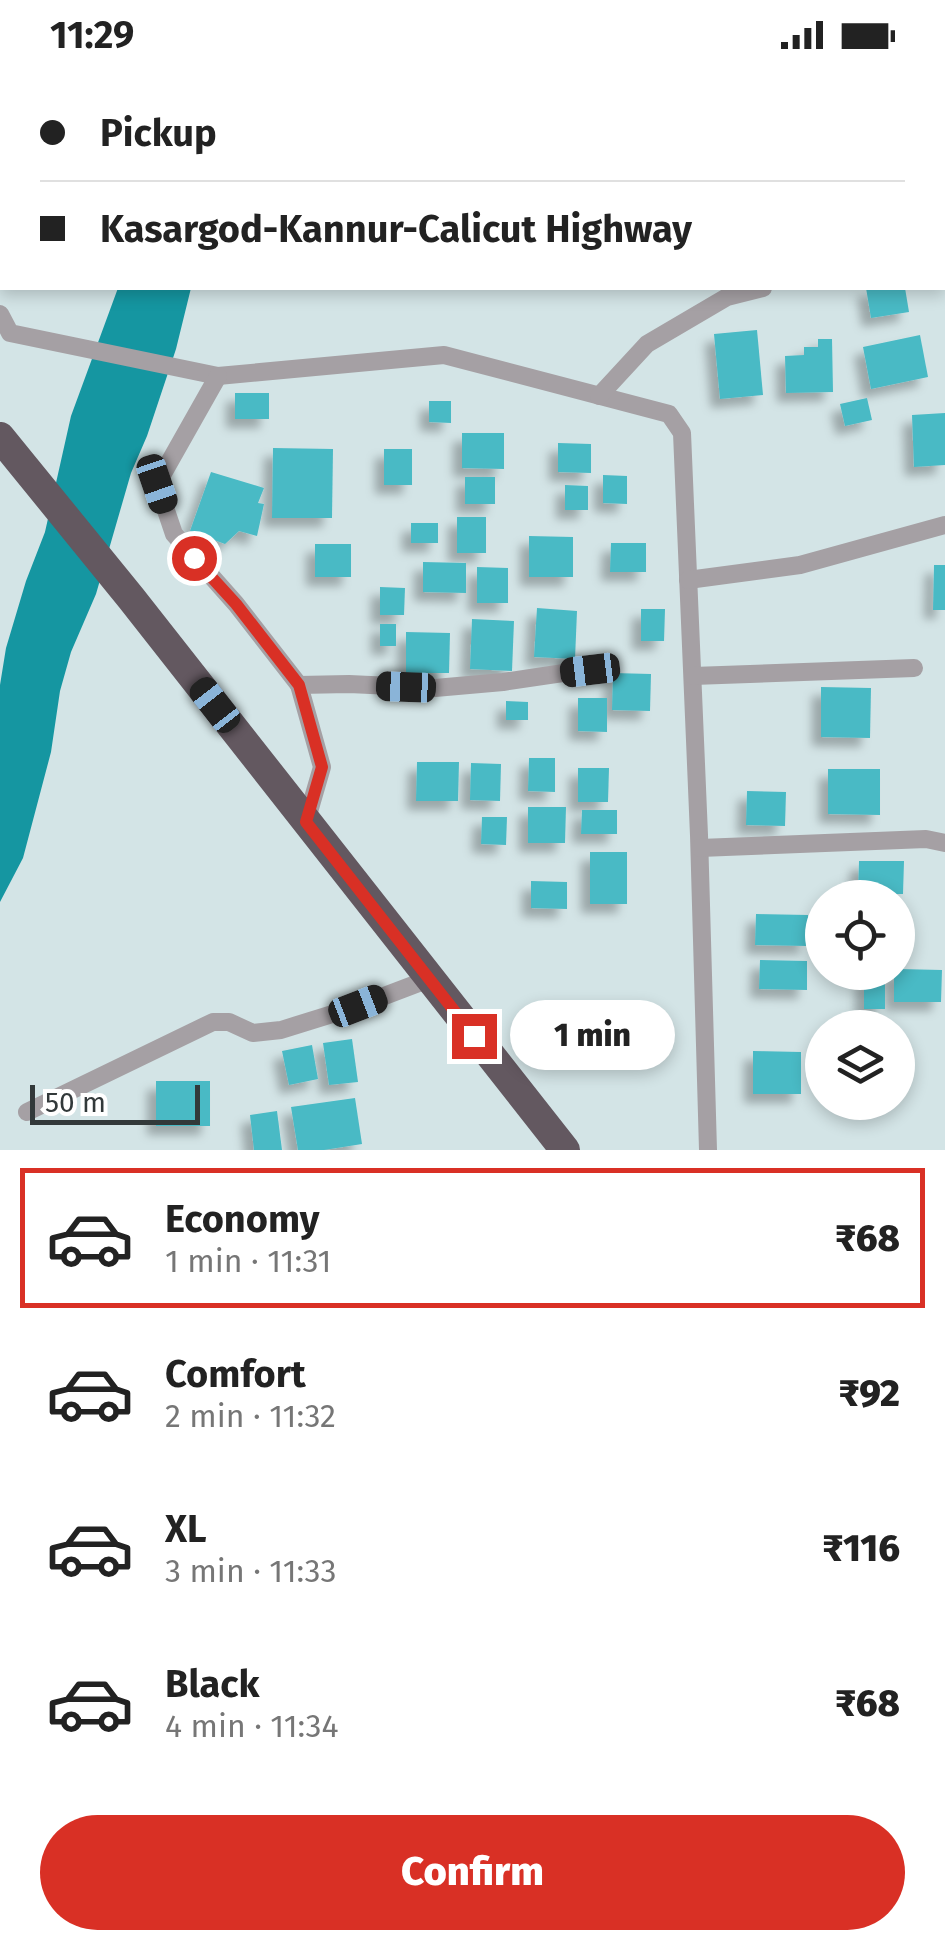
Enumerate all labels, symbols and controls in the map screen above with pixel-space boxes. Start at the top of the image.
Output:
text: 11:29 [50,12,134,58]
text: Pickup [100,110,217,156]
text: Kasargod-Kannur-Calicut Highway [100,206,692,252]
car [133,451,181,517]
route start [172,536,217,581]
car [558,651,622,689]
car [375,671,437,703]
car [185,672,245,738]
map controls [805,880,915,1120]
button: locate [805,880,915,990]
car [325,981,391,1031]
callout: 1 min [509,1001,674,1071]
button: layers [805,1010,915,1120]
route end [452,1014,497,1059]
text: 1 min [554,1016,631,1054]
scale bar [30,1080,200,1124]
text: 50 m [45,1086,106,1119]
icon: car [45,1193,135,1283]
text: Economy [165,1196,320,1242]
text: ₹68 [835,1215,900,1261]
text: 1 min · 11:31 [165,1242,331,1280]
icon: car [45,1348,135,1438]
text: Comfort [165,1351,306,1397]
text: ₹92 [838,1370,900,1416]
text: 2 min · 11:32 [165,1397,336,1435]
icon: car [45,1503,135,1593]
text: XL [165,1506,207,1552]
text: ₹116 [822,1525,900,1571]
text: 3 min · 11:33 [165,1552,336,1590]
icon: car [45,1658,135,1748]
text: Black [165,1661,260,1707]
text: ₹68 [835,1680,900,1726]
text: 4 min · 11:34 [165,1707,338,1745]
button: Confirm [40,1815,905,1930]

